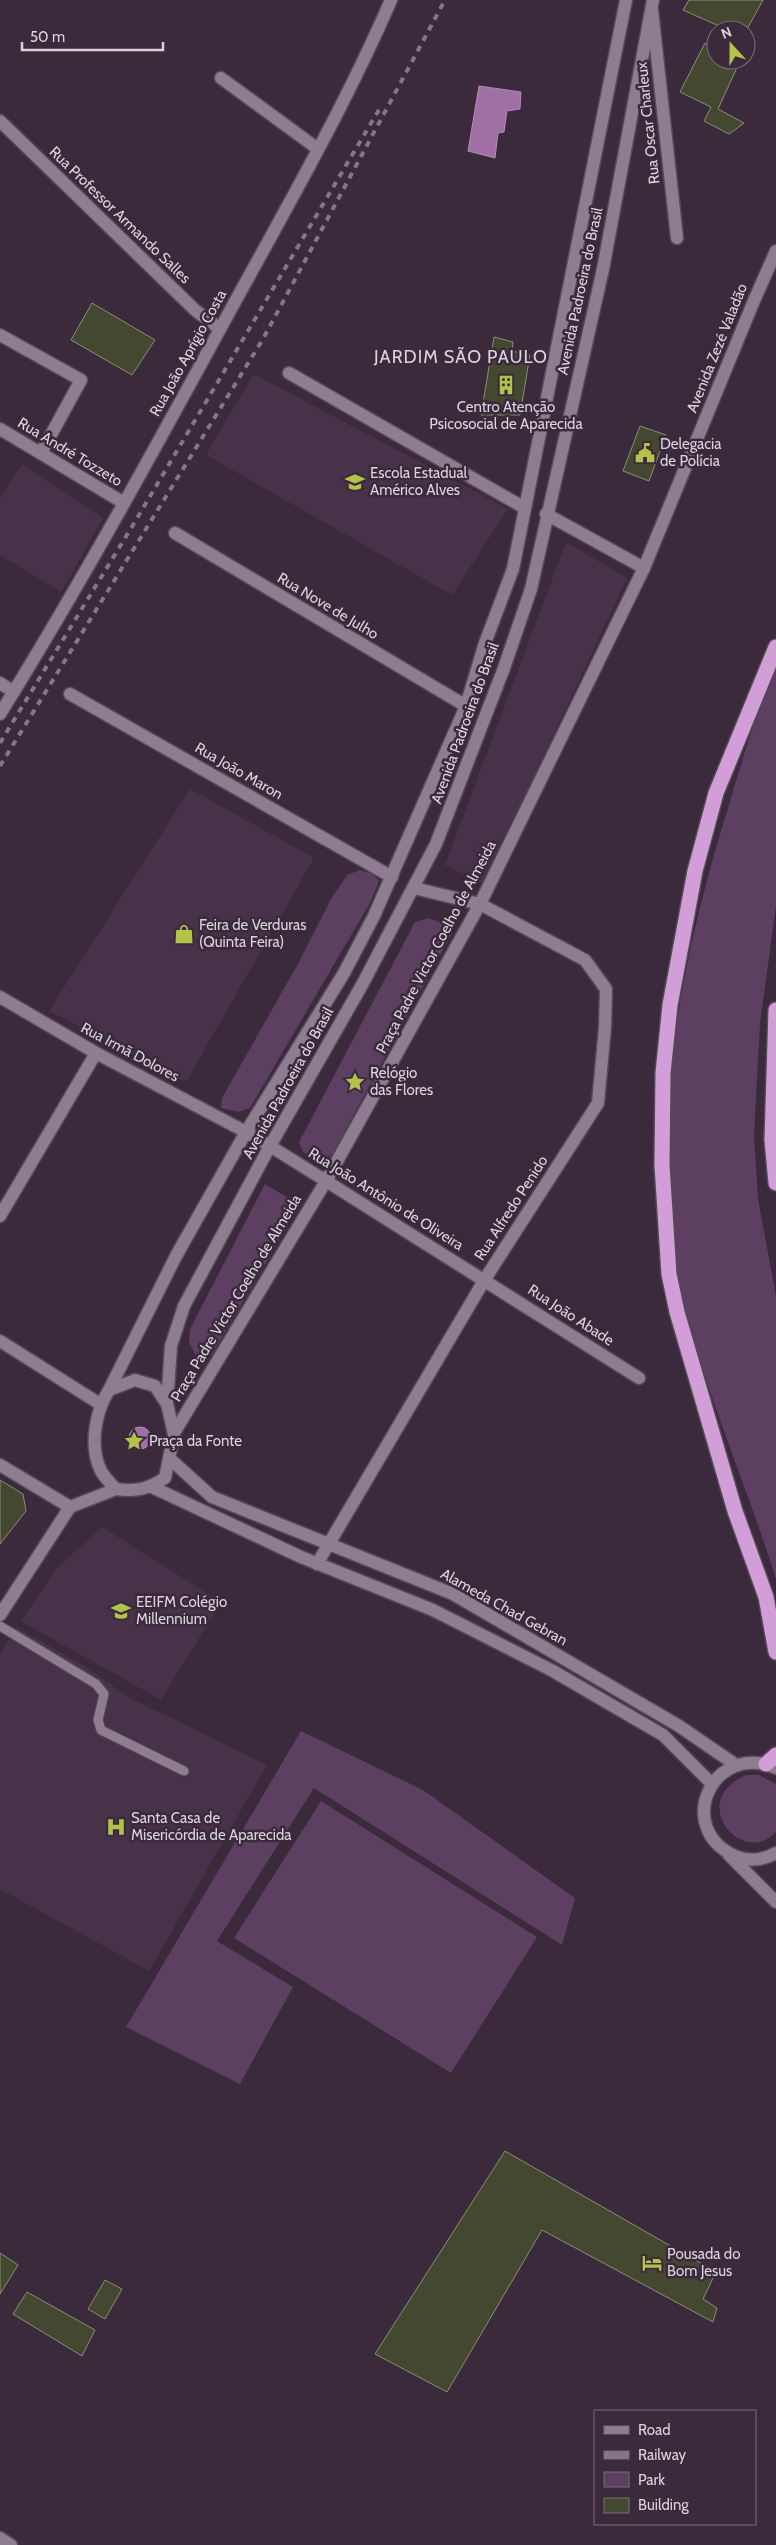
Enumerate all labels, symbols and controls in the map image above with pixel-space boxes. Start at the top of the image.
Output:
scale bar [22,20,164,52]
north arrow [706,20,756,70]
text: N [718,23,734,43]
text: 50 m [30,28,65,46]
street label: Rua Oscar Charleux [633,61,663,185]
street label: Rua Professor Armando Salles [46,143,194,287]
street label: Avenida Padroeira do Brasil [553,205,607,376]
street label: Avenida Zezé Valadão [683,281,751,415]
street label: Rua João Aprígio Costa [146,286,231,419]
district label: JARDIM SÃO PAULO [373,346,548,368]
building icon: Centro Atenção Psicosocial de Aparecida [495,374,517,396]
place label: Centro Atenção Psicosocial de Aparecida [429,398,583,433]
street label: Rua André Tozzeto [15,414,125,490]
place label: Delegacia de Polícia [660,435,722,470]
public building icon: Delegacia de Polícia [634,442,656,464]
place label: Escola Estadual Américo Alves [370,464,468,499]
school or university icon: Escola Estadual Américo Alves [344,471,366,493]
street label: Rua Nove de Julho [274,569,382,643]
street label: Avenida Padroeira do Brasil [427,639,503,806]
street label: Rua João Maron [192,739,286,803]
street label: Praça Padre Victor Coelho de Almeida [372,837,500,1056]
place label: Feira de Verduras (Quinta Feira) [199,916,306,951]
shop icon: Feira de Verduras (Quinta Feira) [173,923,195,945]
street label: Avenida Padroeira do Brasil [239,1004,337,1162]
street label: Rua Irmã Dolores [78,1019,182,1085]
place label: Relógio das Flores [370,1064,433,1099]
place icon: Relógio das Flores [344,1071,366,1093]
street label: Rua João Antônio de Oliveira [305,1144,468,1255]
street label: Rua Alfredo Penido [470,1152,552,1264]
street label: Praça Padre Victor Coelho de Almeida [167,1191,305,1405]
street label: Rua João Abade [525,1281,618,1350]
place icon: Praça da Fonte [123,1430,145,1452]
place label: Praça da Fonte [149,1432,242,1450]
street label: Alameda Chad Gebran [437,1565,571,1649]
place label: EEIFM Colégio Millennium [136,1593,227,1628]
school or university icon: EEIFM Colégio Millennium [110,1600,132,1622]
place label: Santa Casa de Misericórdia de Aparecida [131,1809,292,1844]
hospital icon: Santa Casa de Misericórdia de Aparecida [105,1816,127,1838]
place label: Pousada do Bom Jesus [667,2245,740,2280]
hotel icon: Pousada do Bom Jesus [641,2252,663,2274]
legend [594,2410,756,2525]
text: Road [638,2421,671,2439]
text: Railway [638,2446,687,2464]
text: Park [638,2471,665,2489]
text: Building [638,2496,689,2514]

